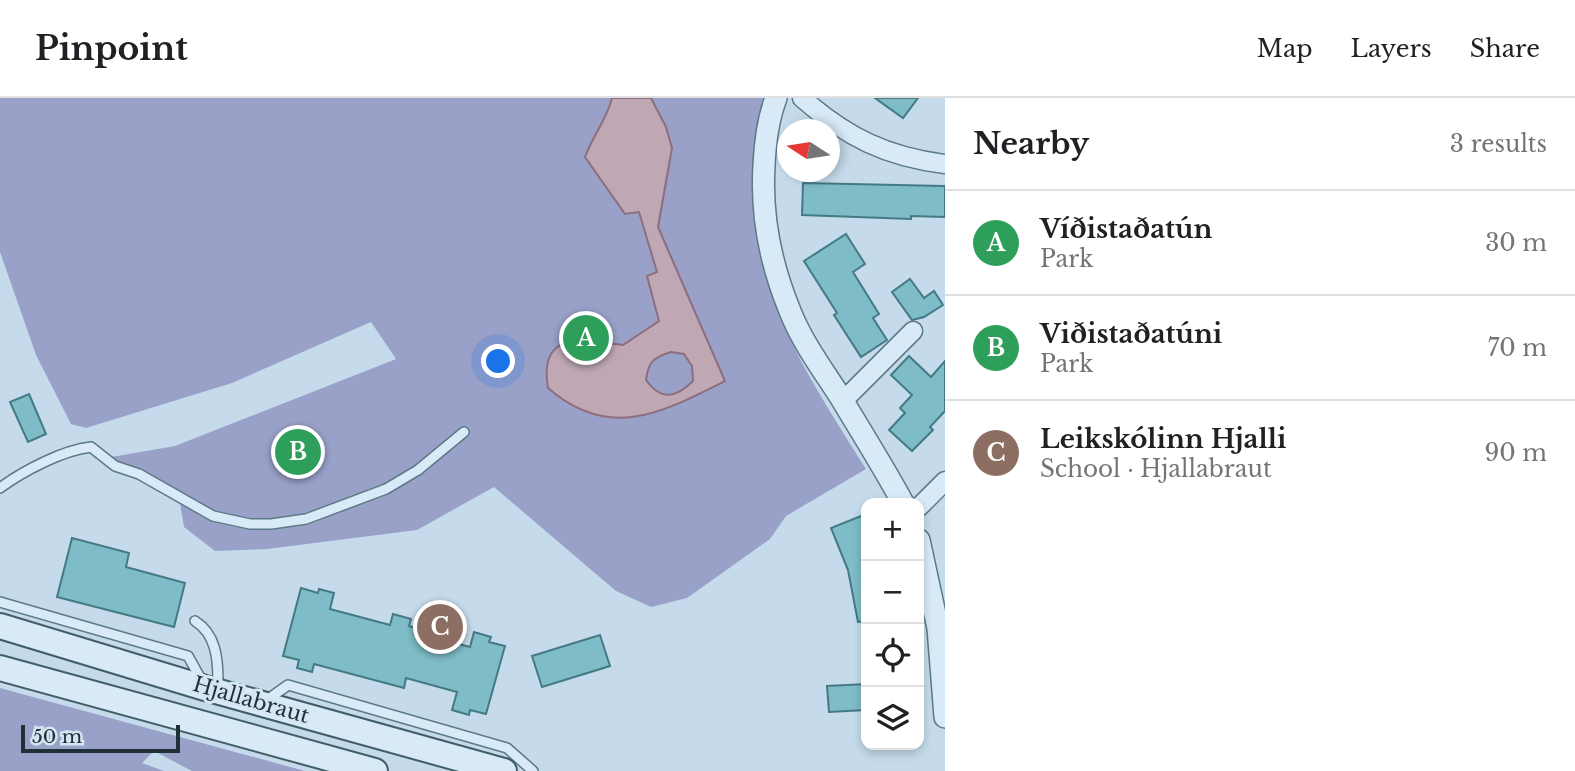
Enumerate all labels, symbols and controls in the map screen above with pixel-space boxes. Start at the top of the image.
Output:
text: Pinpoint [35,28,188,69]
text: Map [1257,34,1313,63]
text: Layers [1351,34,1432,63]
text: Share [1470,34,1540,63]
north arrow [777,119,840,182]
text: Nearby [973,125,1089,162]
text: 3 results [1450,130,1547,158]
text: Víðistaðatún [1040,213,1212,245]
text: A [987,229,1005,257]
text: 30 m [1485,229,1547,257]
text: Park [1040,245,1093,273]
pin: A [563,312,609,364]
text: Viðistaðatúni [1040,318,1222,350]
text: B [987,334,1005,362]
text: 70 m [1488,334,1547,362]
your location [481,344,515,378]
text: Park [1040,350,1093,378]
text: Leikskólinn Hjalli [1040,423,1286,455]
pin: B [275,426,321,478]
text: C [987,439,1005,467]
text: 90 m [1485,439,1547,467]
text: School · Hjallabraut [1040,455,1272,483]
map controls [861,498,924,750]
button: + [861,498,924,561]
button: − [861,561,924,624]
pin: C [417,601,463,653]
button: locate [861,624,924,687]
street label: Hjallabraut [190,671,312,729]
button: layers [861,687,924,750]
scale bar [21,722,180,754]
text: 50 m [32,725,82,748]

